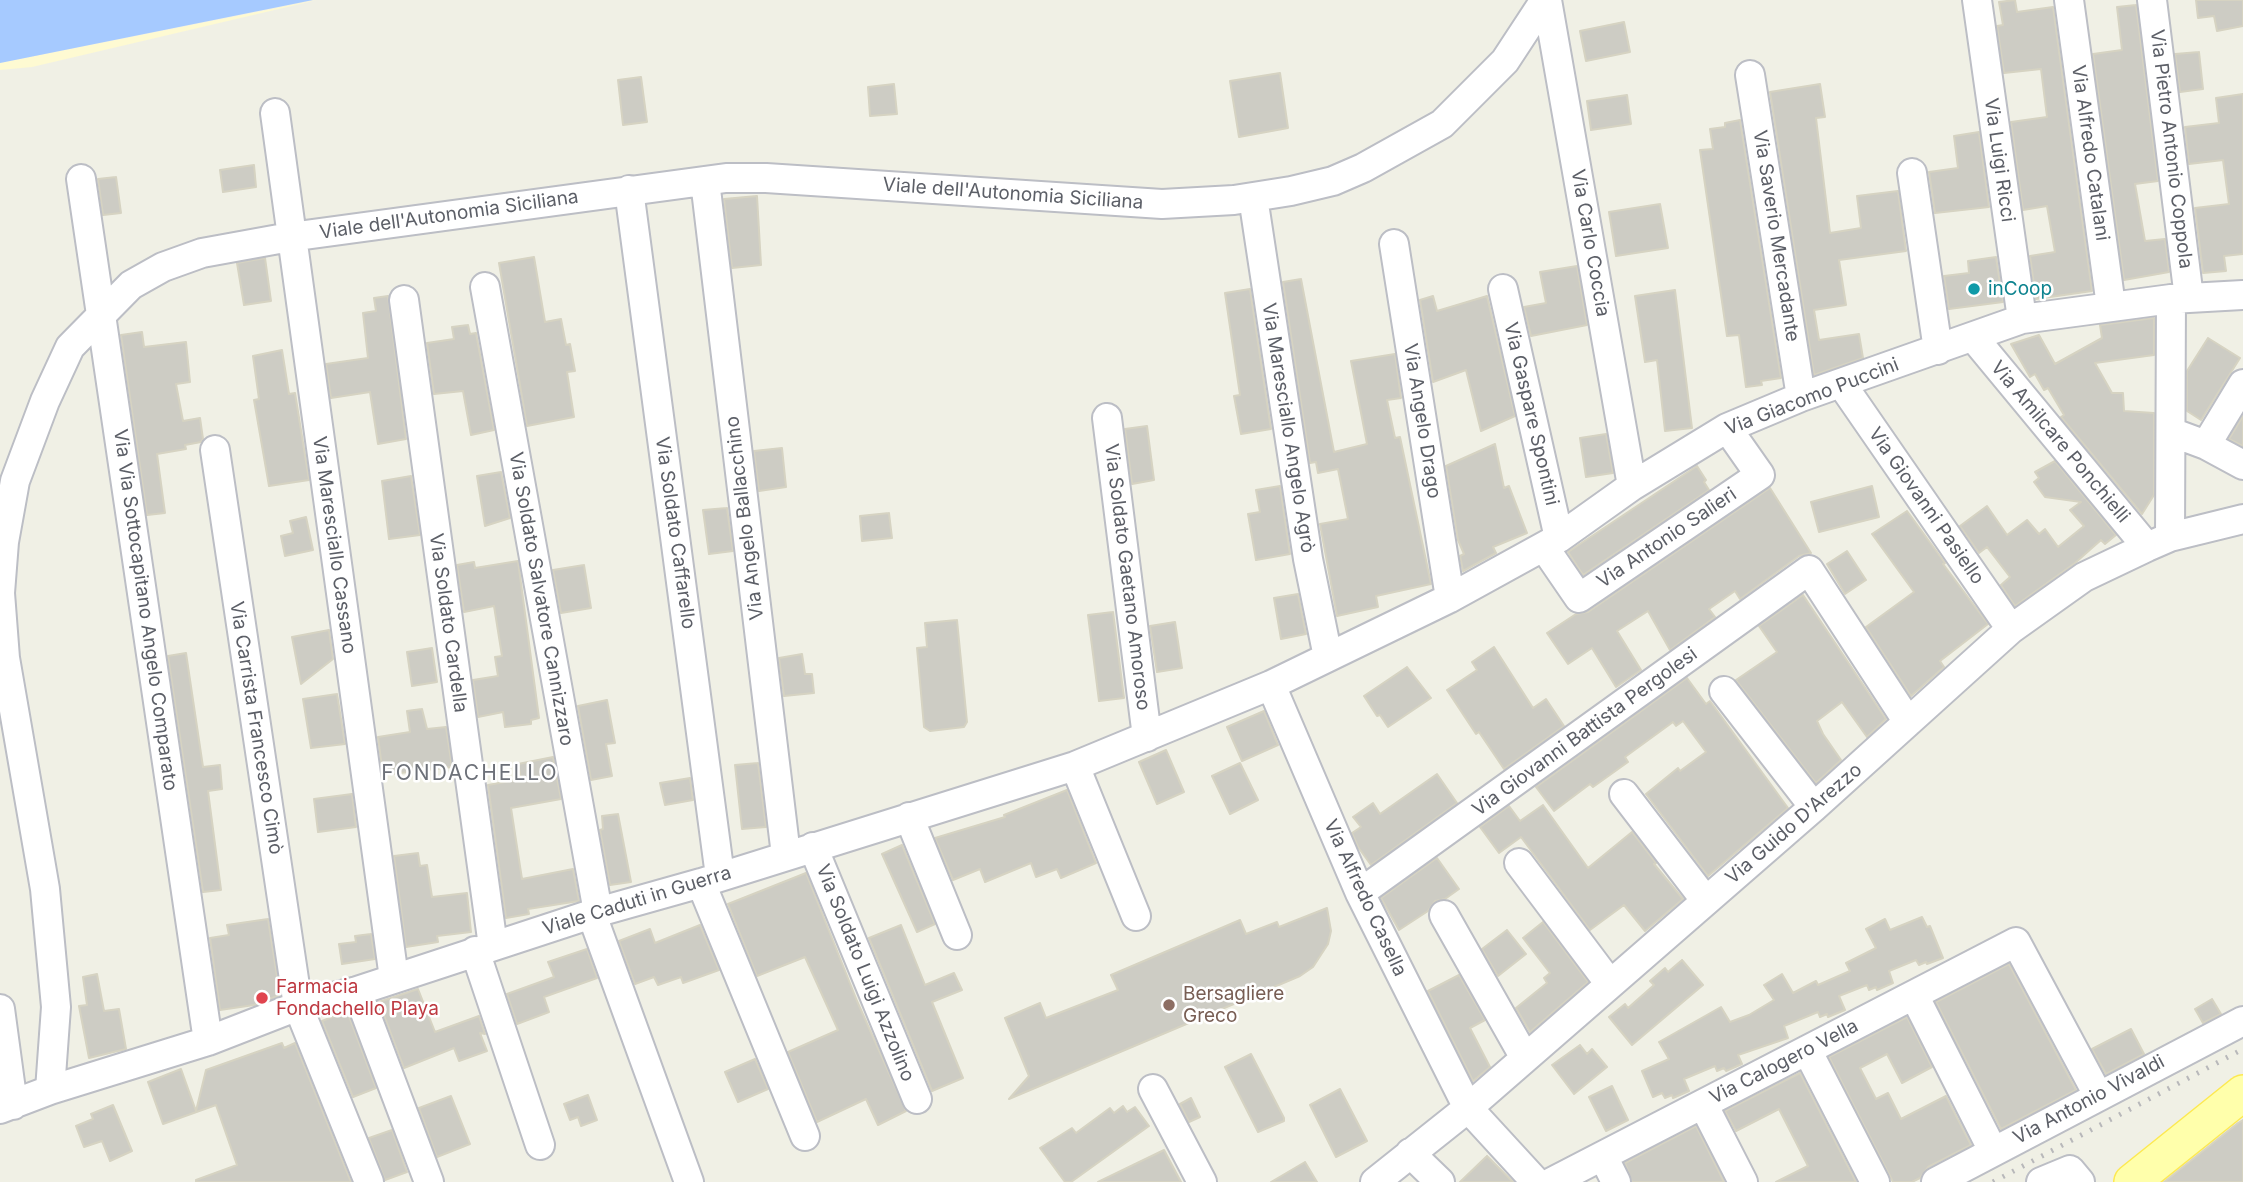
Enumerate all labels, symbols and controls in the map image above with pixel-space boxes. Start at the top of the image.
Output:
street label: Via Pietro Antonio Coppola [2145,28,2197,270]
street label: Via Alfredo Catalani [2066,64,2114,242]
street label: Via Luigi Ricci [1979,97,2019,223]
street label: Via Saverio Mercadante [1748,129,1804,343]
street label: Via Carlo Coccia [1566,167,1614,319]
street label: Viale dell'Autonomia Siciliana [882,174,1144,214]
street label: Viale dell'Autonomia Siciliana [318,186,580,244]
place label: inCoop [1988,278,2052,300]
marker: inCoop [1966,281,1982,297]
street label: Via Maresciallo Angelo Agrò [1257,301,1319,555]
street label: Via Gaspare Spontini [1499,320,1563,508]
street label: Via Angelo Drago [1398,342,1446,500]
street label: Via Giacomo Puccini [1722,353,1902,441]
street label: Via Amilcare Ponchielli [1986,357,2134,527]
street label: Via Angelo Ballacchino [721,415,769,621]
street label: Via Giovanni Pasiello [1863,423,1989,589]
street label: Via Via Sottocapitano Angelo Comparato [108,428,182,792]
street label: Via Maresciallo Cassano [307,435,361,655]
street label: Via Soldato Caffarello [650,435,700,631]
street label: Via Soldato Gaetano Amoroso [1099,442,1155,712]
street label: Via Soldato Salvatore Cannizzaro [504,450,578,748]
street label: Via Antonio Salieri [1593,483,1741,593]
street label: Via Soldato Cardella [424,532,472,714]
street label: Via Carrista Francesco Cimò [225,600,287,856]
street label: Via Giovanni Battista Pergolesi [1468,643,1702,821]
street label: Via Guido D'Arezzo [1721,759,1867,889]
district label: FONDACHELLO [383,761,557,787]
street label: Via Alfredo Casella [1319,816,1411,980]
street label: Viale Caduti in Guerra [540,861,734,941]
street label: Via Soldato Luigi Azzolino [811,861,919,1085]
place label: Farmacia Fondachello Playa [276,976,439,1020]
place label: Bersagliere Greco [1183,983,1284,1027]
marker: Farmacia Fondachello Playa [254,990,270,1006]
marker: Bersagliere Greco [1161,997,1177,1013]
street label: Via Calogero Vella [1706,1015,1862,1109]
street label: Via Antonio Vivaldi [2010,1051,2168,1149]

